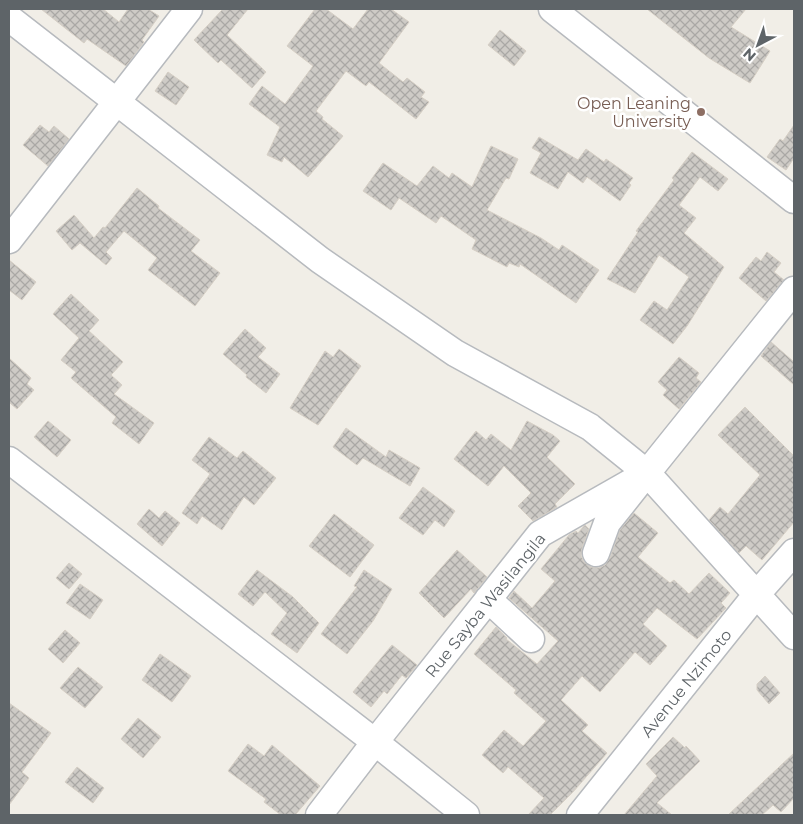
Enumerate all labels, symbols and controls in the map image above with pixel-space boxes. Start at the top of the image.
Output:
north arrow [733,20,783,70]
text: N [739,44,760,65]
place label: Open Leaning University [577,94,691,131]
marker: Open Leaning University [695,106,707,118]
street label: Rue Sayba Wasilangila [421,529,549,681]
street label: Avenue Nzimoto [637,626,736,741]

